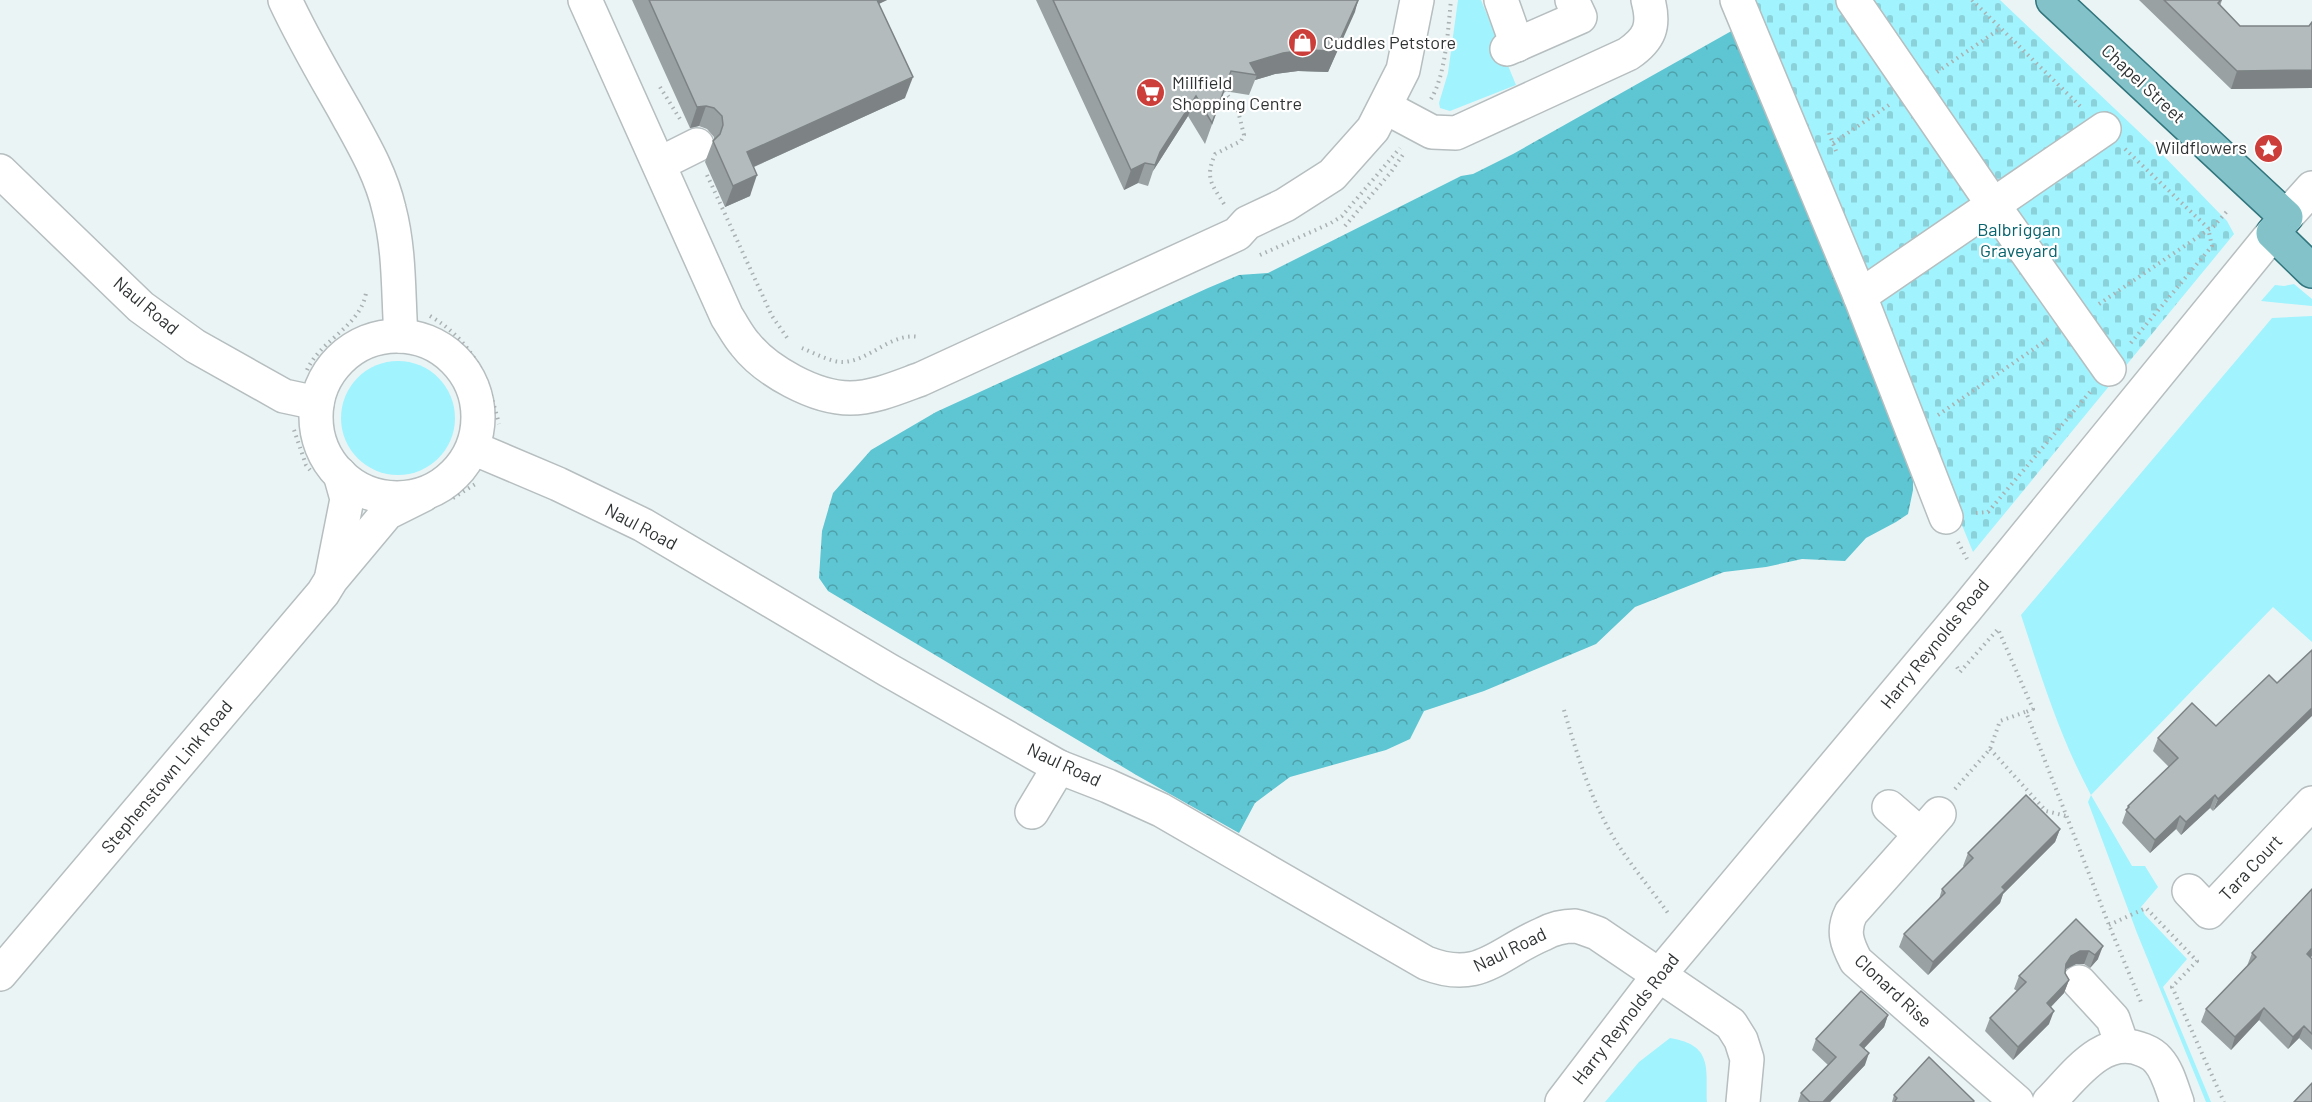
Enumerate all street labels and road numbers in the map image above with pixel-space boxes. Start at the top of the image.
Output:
street label: Chapel Street [2097,39,2190,127]
street label: Naul Road [109,272,184,339]
street label: Naul Road [602,498,681,554]
street label: Harry Reynolds Road [1875,574,1993,713]
street label: Stephenstown Link Road [96,695,237,857]
street label: Naul Road [1024,738,1105,791]
street label: Tara Court [2214,830,2286,905]
street label: Naul Road [1469,922,1550,976]
street label: Harry Reynolds Road [1567,948,1683,1088]
street label: Clonard Rise [1851,949,1937,1032]

